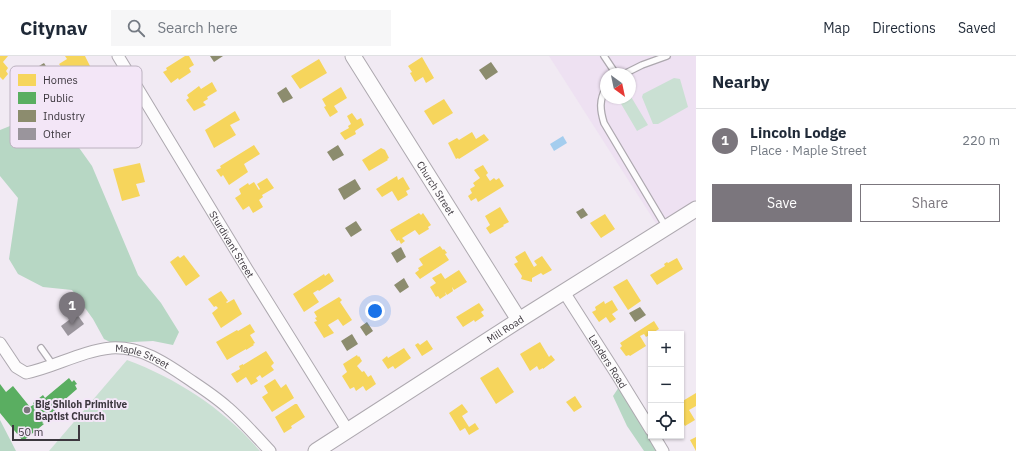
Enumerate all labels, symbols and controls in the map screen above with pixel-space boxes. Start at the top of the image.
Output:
search box [111,10,391,46]
text: Citynav [20,16,87,40]
icon: search [125,17,147,39]
text: Search here [157,18,238,37]
text: Map [823,19,850,37]
text: Directions [872,19,936,37]
text: Saved [958,19,996,37]
legend [10,66,142,148]
north arrow [600,68,636,104]
text: Nearby [712,71,770,93]
text: Homes [43,73,78,87]
text: Public [43,91,74,105]
text: Industry [43,109,86,123]
text: Lincoln Lodge [750,123,846,142]
text: Other [43,127,71,141]
text: 1 [721,132,729,149]
text: 220 m [962,132,1000,149]
text: Place · Maple Street [750,142,867,159]
street label: Church Street [414,159,458,218]
button: Save [712,184,852,222]
button: Share [860,184,1000,222]
street label: Sturdivant Street [206,208,257,281]
pin: 1 [59,292,85,325]
your location [365,301,385,321]
street label: Mill Road [484,313,526,346]
map controls [648,331,684,439]
button: + [648,331,684,367]
street label: Landers Road [586,332,630,391]
street label: Maple Street [115,342,172,372]
button: − [648,367,684,403]
place label: Big Shiloh Primitive Baptist Church [35,398,128,423]
button: locate [648,403,684,439]
marker: Big Shiloh Primitive Baptist Church [22,405,32,415]
scale bar [12,423,80,442]
text: 50 m [18,425,43,439]

